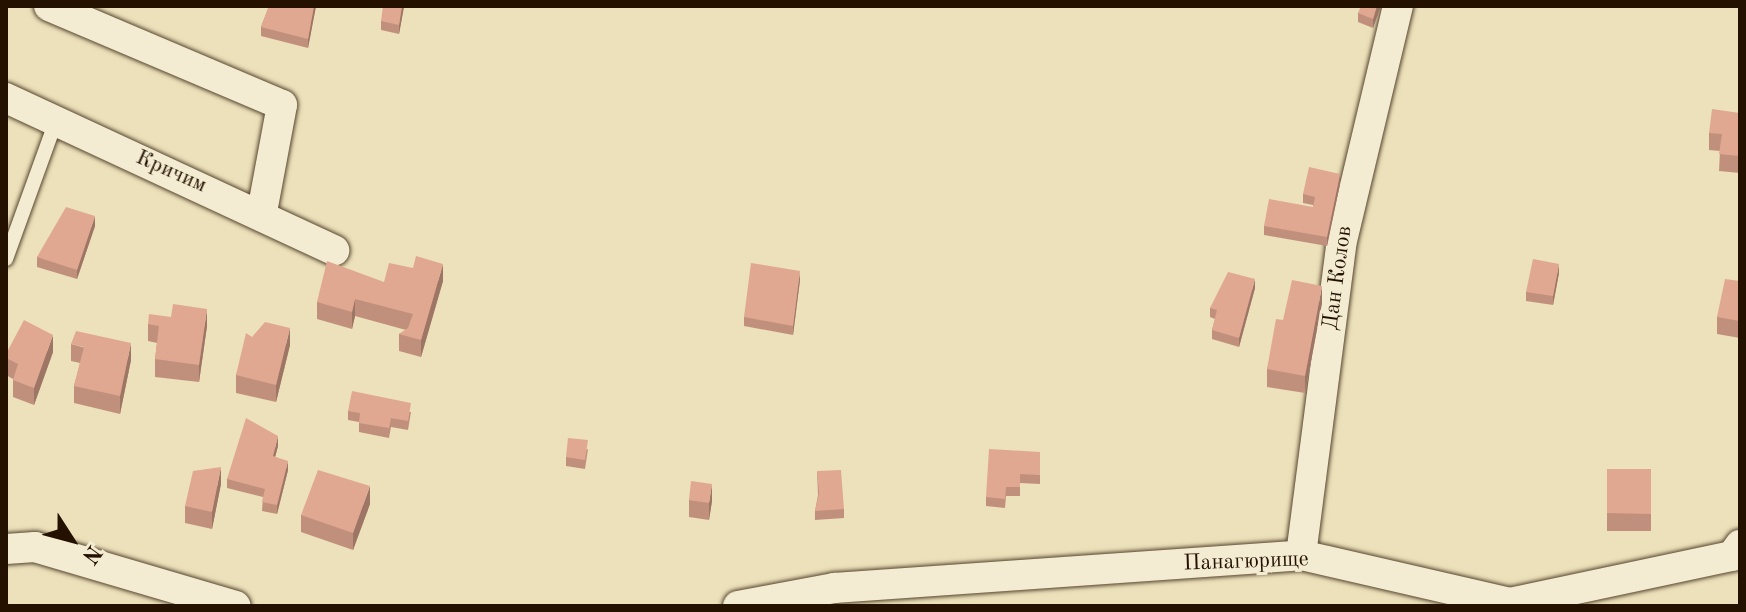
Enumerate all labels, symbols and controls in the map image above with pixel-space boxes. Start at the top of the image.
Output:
street label: Кричим [131,145,211,199]
street label: Дан Колов [1318,224,1358,332]
north arrow [32,500,112,580]
text: N [78,541,105,567]
street label: Панагюрище [1183,547,1309,577]

